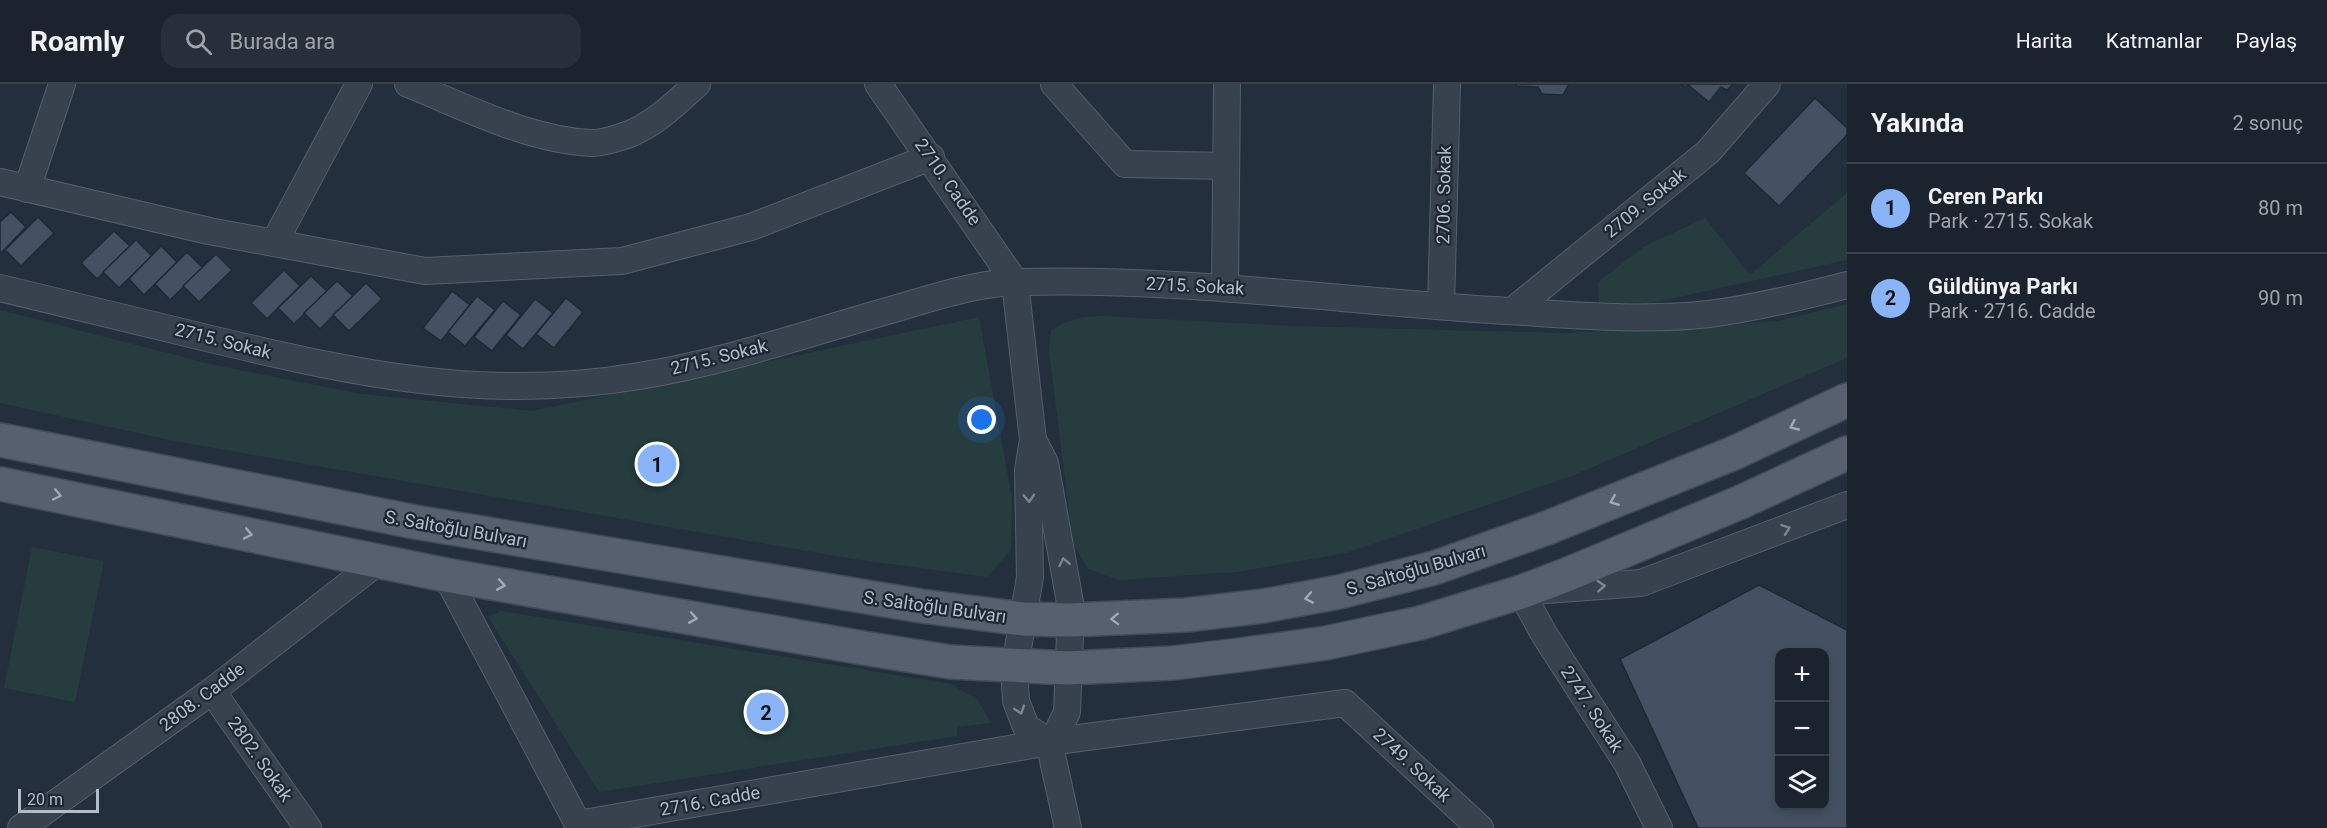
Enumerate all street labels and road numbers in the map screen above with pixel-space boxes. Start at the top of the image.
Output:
street label: 2710. Cadde [911,134,986,229]
street label: 2706. Sokak [1432,145,1455,245]
street label: 2709. Sokak [1600,163,1690,242]
street label: 2715. Sokak [1145,272,1246,299]
street label: 2715. Sokak [173,318,274,363]
street label: 2715. Sokak [668,334,770,379]
street label: S. Saltoğlu Bulvarı [383,506,529,551]
street label: S. Saltoğlu Bulvarı [1344,540,1488,599]
street label: S. Saltoğlu Bulvarı [862,586,1008,627]
street label: 2808. Cadde [155,658,248,735]
street label: 2747. Sokak [1557,662,1629,757]
street label: 2802. Sokak [224,712,298,806]
street label: 2749. Sokak [1369,723,1456,807]
street label: 2716. Cadde [658,781,761,820]

